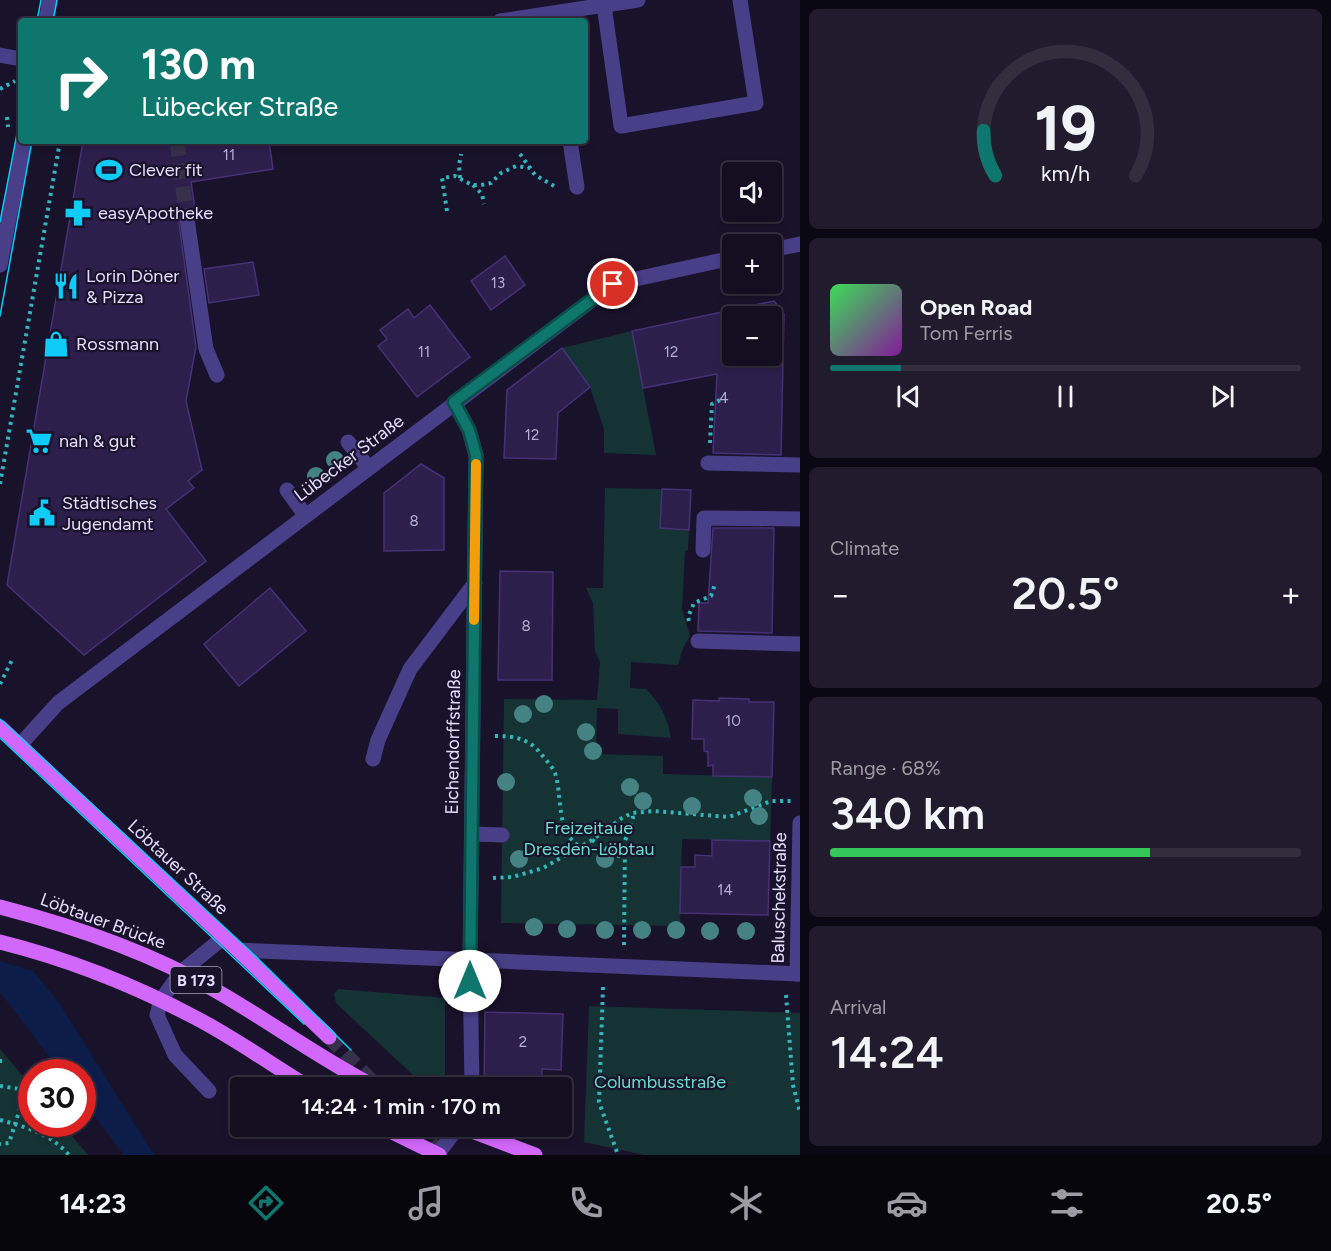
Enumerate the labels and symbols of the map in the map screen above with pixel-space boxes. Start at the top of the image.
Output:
house number: 11 [223,146,235,164]
sports icon: Clever fit [94,155,124,185]
place label: Clever fit [129,159,203,181]
pharmacy icon: easyApotheke [63,198,93,228]
place label: easyApotheke [98,202,213,224]
pin [587,258,638,309]
place label: Lorin Döner & Pizza [86,265,179,308]
restaurant icon: Lorin Döner & Pizza [51,271,81,301]
house number: 13 [491,274,505,292]
shop icon: Rossmann [41,329,71,359]
place label: Rossmann [76,333,159,355]
house number: 11 [418,343,430,361]
house number: 12 [664,343,678,361]
house number: 4 [719,389,729,407]
street label: Lübecker Straße [290,410,408,506]
supermarket icon: nah & gut [24,426,54,456]
house number: 12 [525,426,539,444]
place label: nah & gut [59,430,136,452]
place label: Städtisches Jugendamt [62,492,157,535]
public building icon: Städtisches Jugendamt [27,498,57,528]
house number: 8 [409,512,419,530]
house number: 8 [521,617,531,635]
street label: Eichendorffstraße [441,669,465,815]
house number: 10 [725,712,741,730]
street label: Löbtauer Straße [123,815,233,919]
park label: Freizeitaue Dresden-Löbtau [524,817,654,860]
street label: Baluschekstraße [767,832,791,964]
house number: 14 [717,881,733,899]
street label: Löbtauer Brücke [37,888,169,954]
position arrow [438,949,502,1013]
road number: B 173 [170,967,222,993]
house number: 2 [519,1033,527,1051]
speed limit sign: 30 [18,1059,96,1137]
park label: Columbusstraße [594,1071,726,1093]

